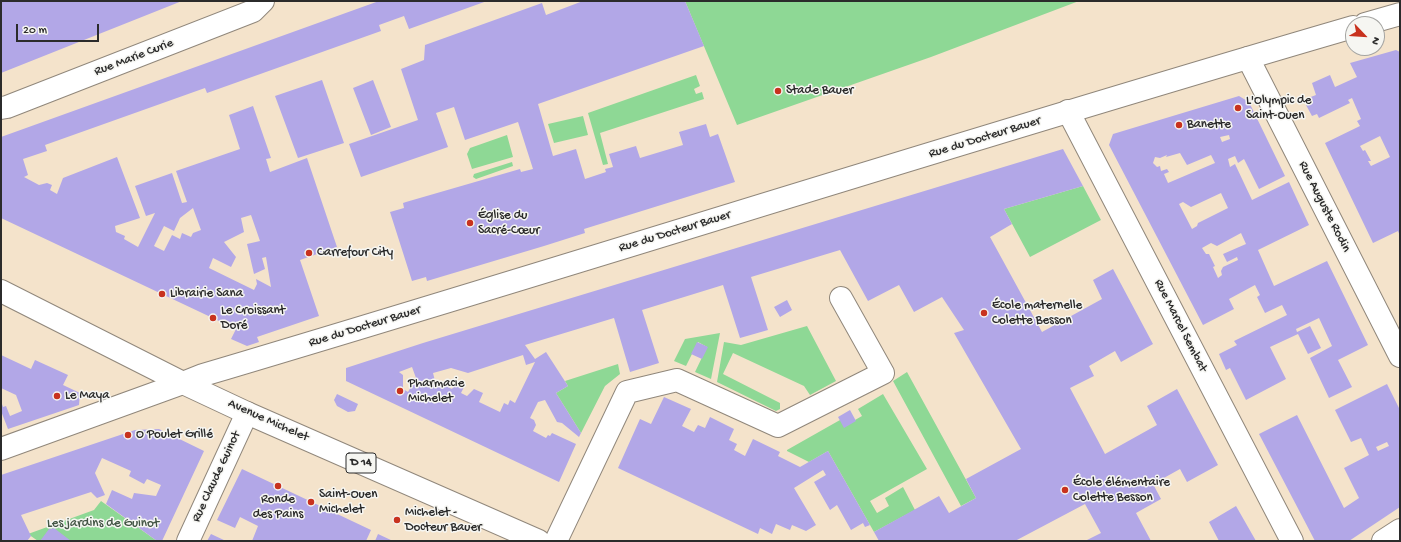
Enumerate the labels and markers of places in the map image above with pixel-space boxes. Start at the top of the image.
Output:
place label: Stade Bauer [786,83,853,99]
marker: Stade Bauer [773,86,783,96]
place label: L'Olympic de Saint-Ouen [1246,93,1311,124]
marker: L'Olympic de Saint-Ouen [1233,103,1243,113]
place label: Banette [1187,117,1231,133]
marker: Banette [1174,120,1184,130]
place label: Église du Sacré-Cœur [478,208,540,239]
marker: Église du Sacré-Cœur [465,218,475,228]
place label: Carrefour City [317,245,393,261]
marker: Carrefour City [304,248,314,258]
place label: Librairie Sana [170,286,243,302]
marker: Librairie Sana [157,289,167,299]
place label: École maternelle Colette Besson [992,298,1082,329]
place label: Le Croissant Doré [221,303,285,334]
marker: École maternelle Colette Besson [979,308,989,318]
marker: Le Croissant Doré [208,313,218,323]
place label: Pharmacie Michelet [408,376,464,407]
marker: Pharmacie Michelet [395,386,405,396]
place label: Le Maya [65,388,109,404]
marker: Le Maya [52,391,62,401]
place label: O Poulet Grillé [136,427,213,443]
marker: O Poulet Grillé [123,430,133,440]
place label: École élémentaire Colette Besson [1073,475,1170,506]
marker: Ronde des Pains [273,481,283,491]
marker: École élémentaire Colette Besson [1060,485,1070,495]
place label: Saint-Ouen Michelet [319,487,377,518]
place label: Ronde des Pains [253,492,303,523]
marker: Saint-Ouen Michelet [306,497,316,507]
place label: Michelet - Docteur Bauer [405,505,482,536]
marker: Michelet - Docteur Bauer [392,515,402,525]

